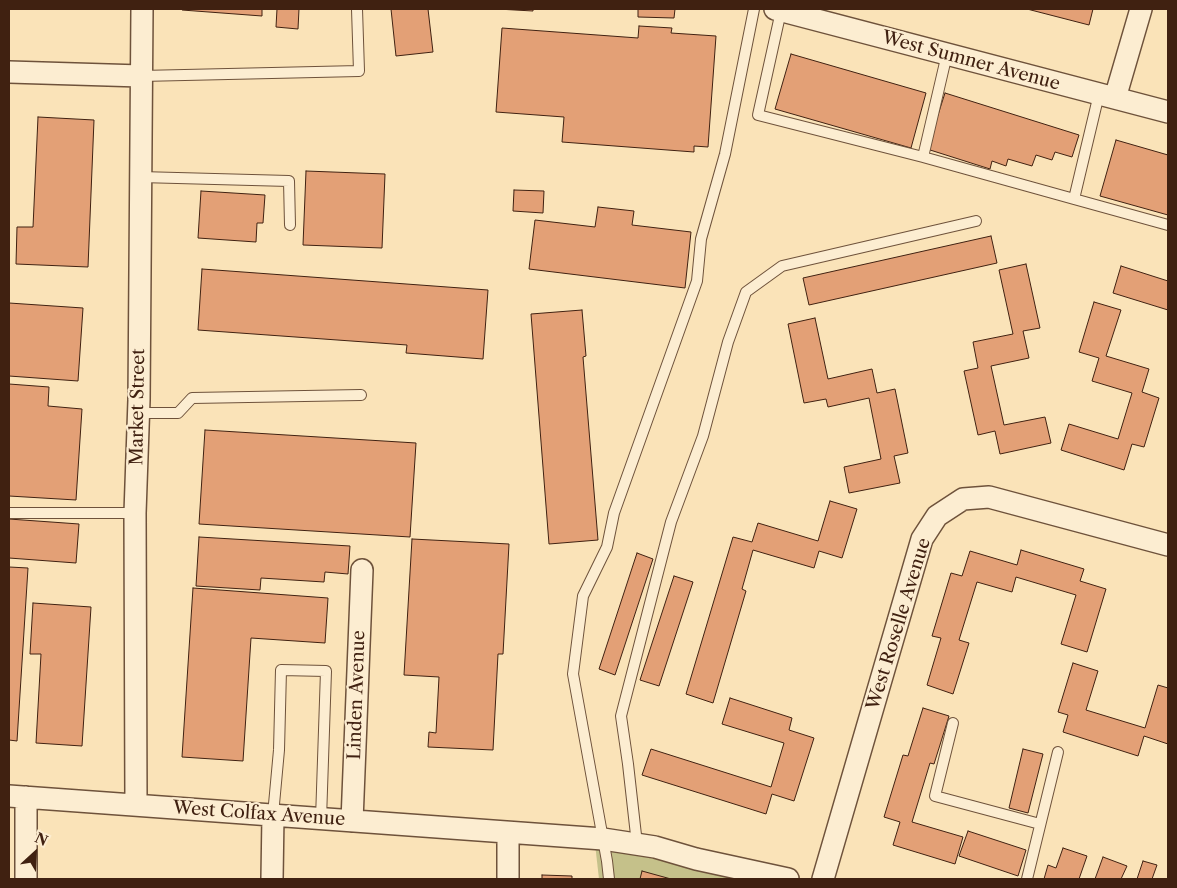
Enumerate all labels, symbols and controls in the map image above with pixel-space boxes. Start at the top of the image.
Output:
street label: West Sumner Avenue [880,27,1062,95]
street label: Market Street [126,348,150,466]
street label: West Roselle Avenue [863,535,935,713]
street label: Linden Avenue [344,630,370,760]
street label: West Colfax Avenue [172,797,346,831]
north arrow [10,828,60,878]
text: N [32,829,51,850]

